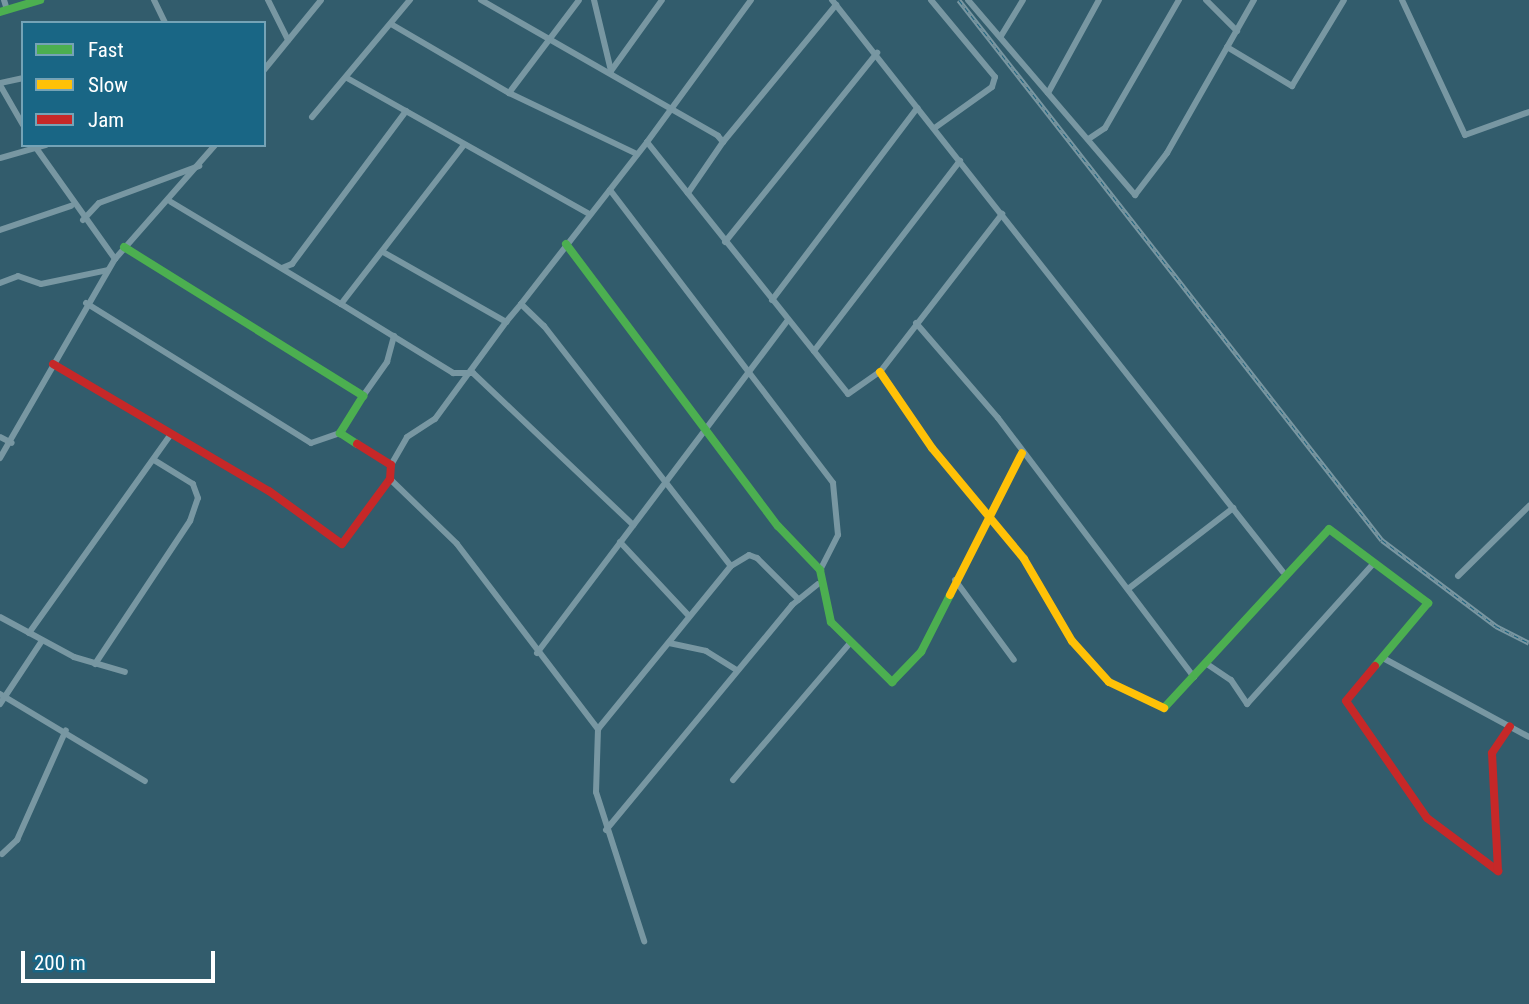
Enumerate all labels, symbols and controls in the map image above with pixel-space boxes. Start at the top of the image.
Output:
legend [21,21,266,147]
text: Fast [88,38,124,62]
text: Slow [88,73,128,97]
text: Jam [88,108,124,132]
scale bar [24,937,219,981]
text: 200 m [34,951,86,975]

